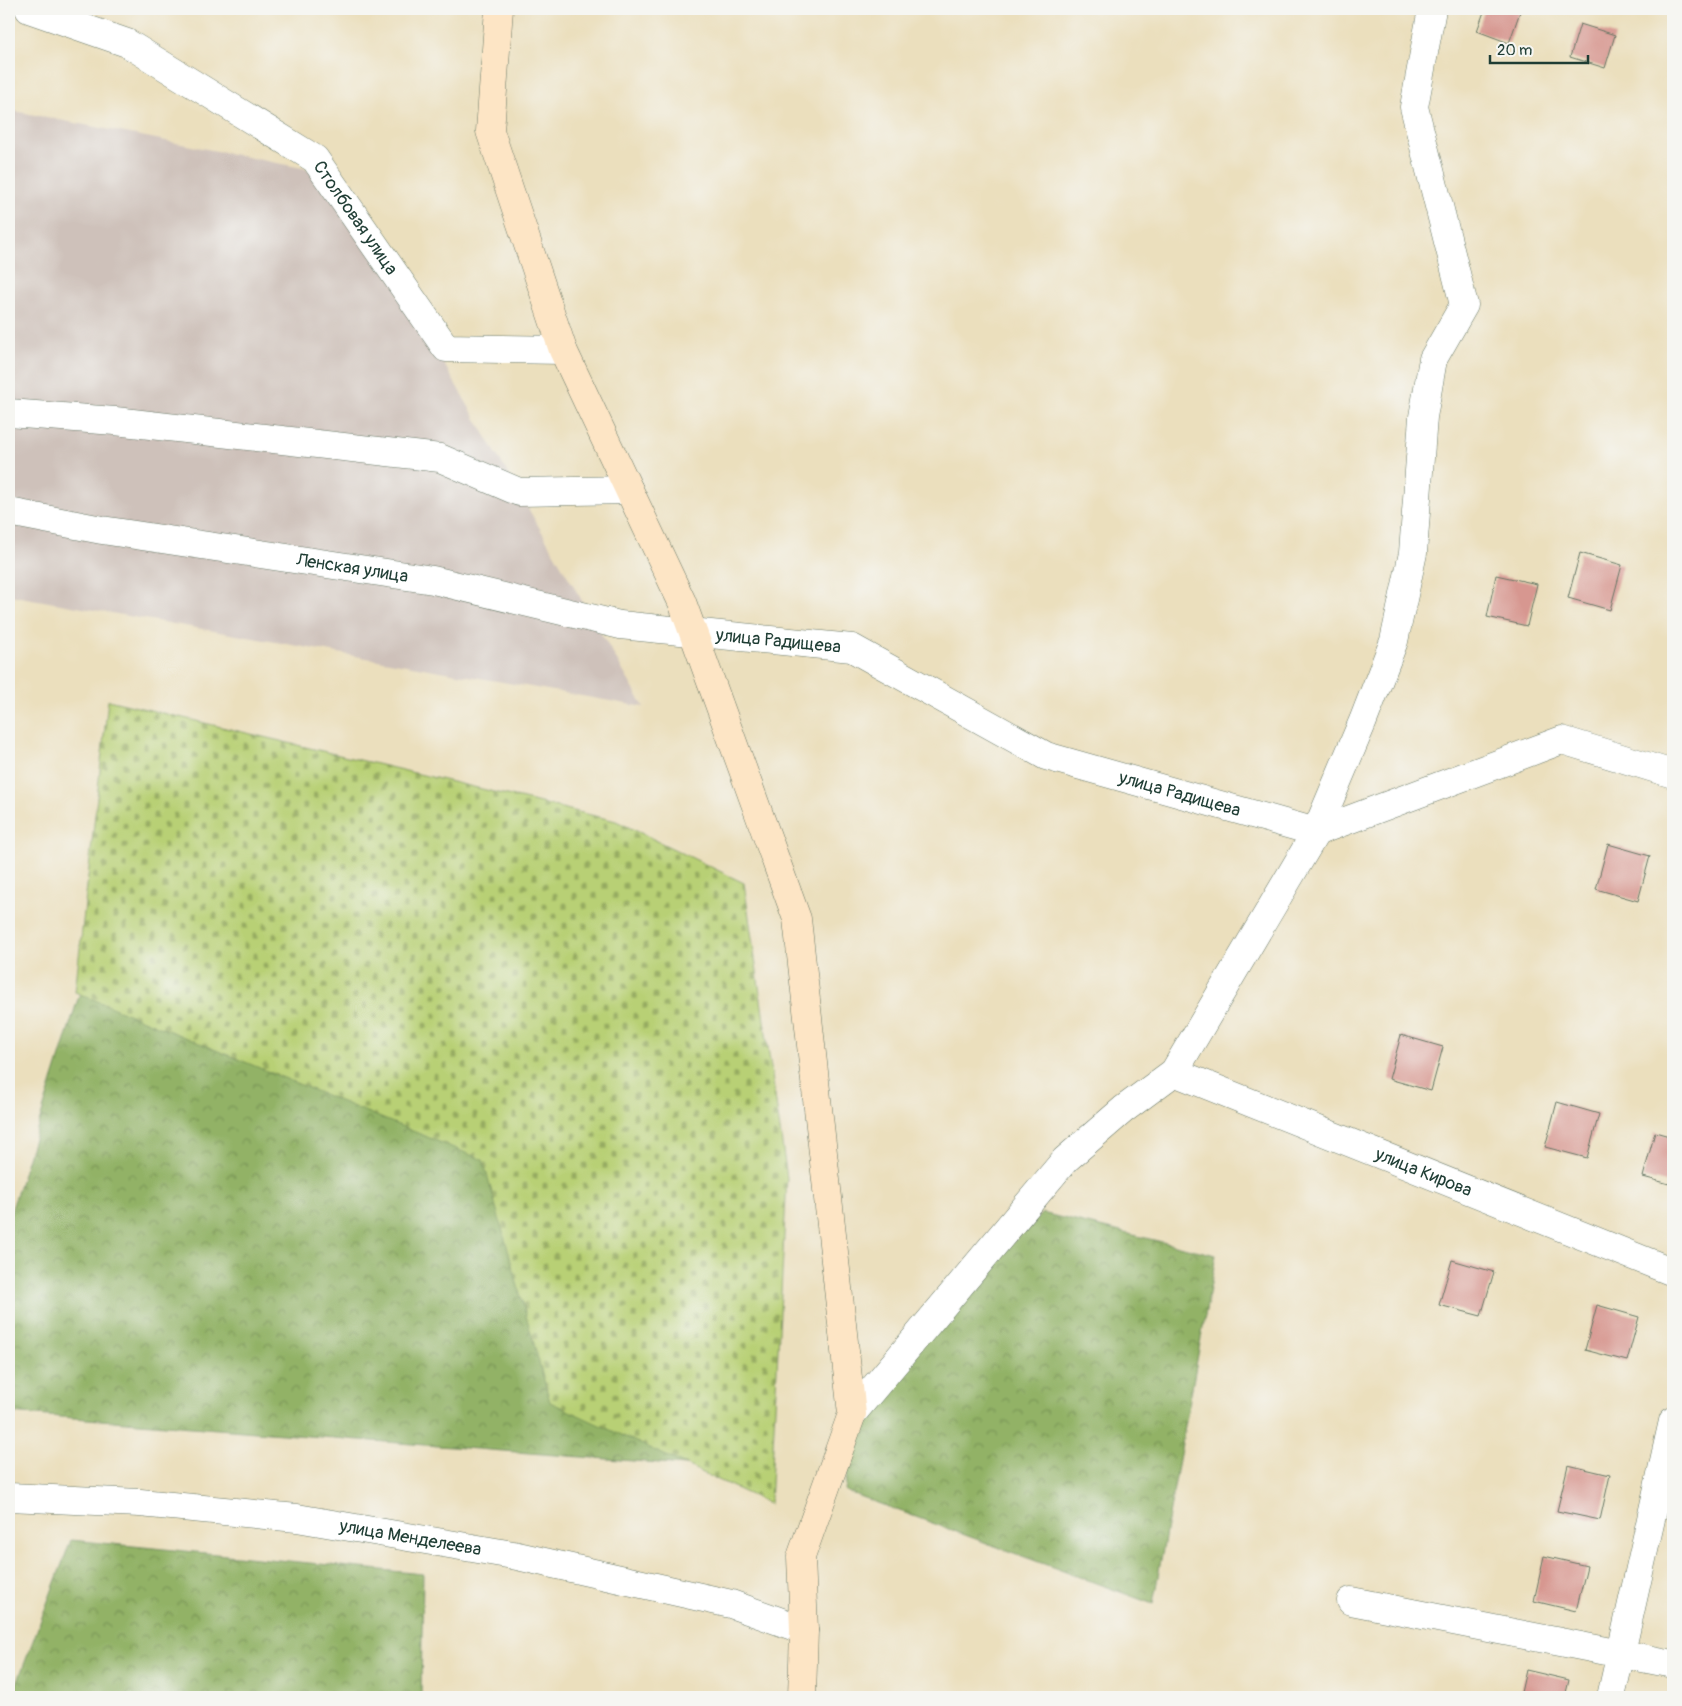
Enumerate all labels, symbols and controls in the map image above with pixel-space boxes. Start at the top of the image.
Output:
scale bar [1490,32,1587,64]
text: 20 m [1497,41,1532,60]
street label: Столбовая улица [308,156,403,279]
street label: Ленская улица [294,548,410,588]
street label: улица Радищева [714,623,842,659]
street label: улица Радищева [1115,766,1243,822]
street label: улица Кирова [1371,1142,1475,1202]
street label: улица Менделеева [337,1514,483,1561]

